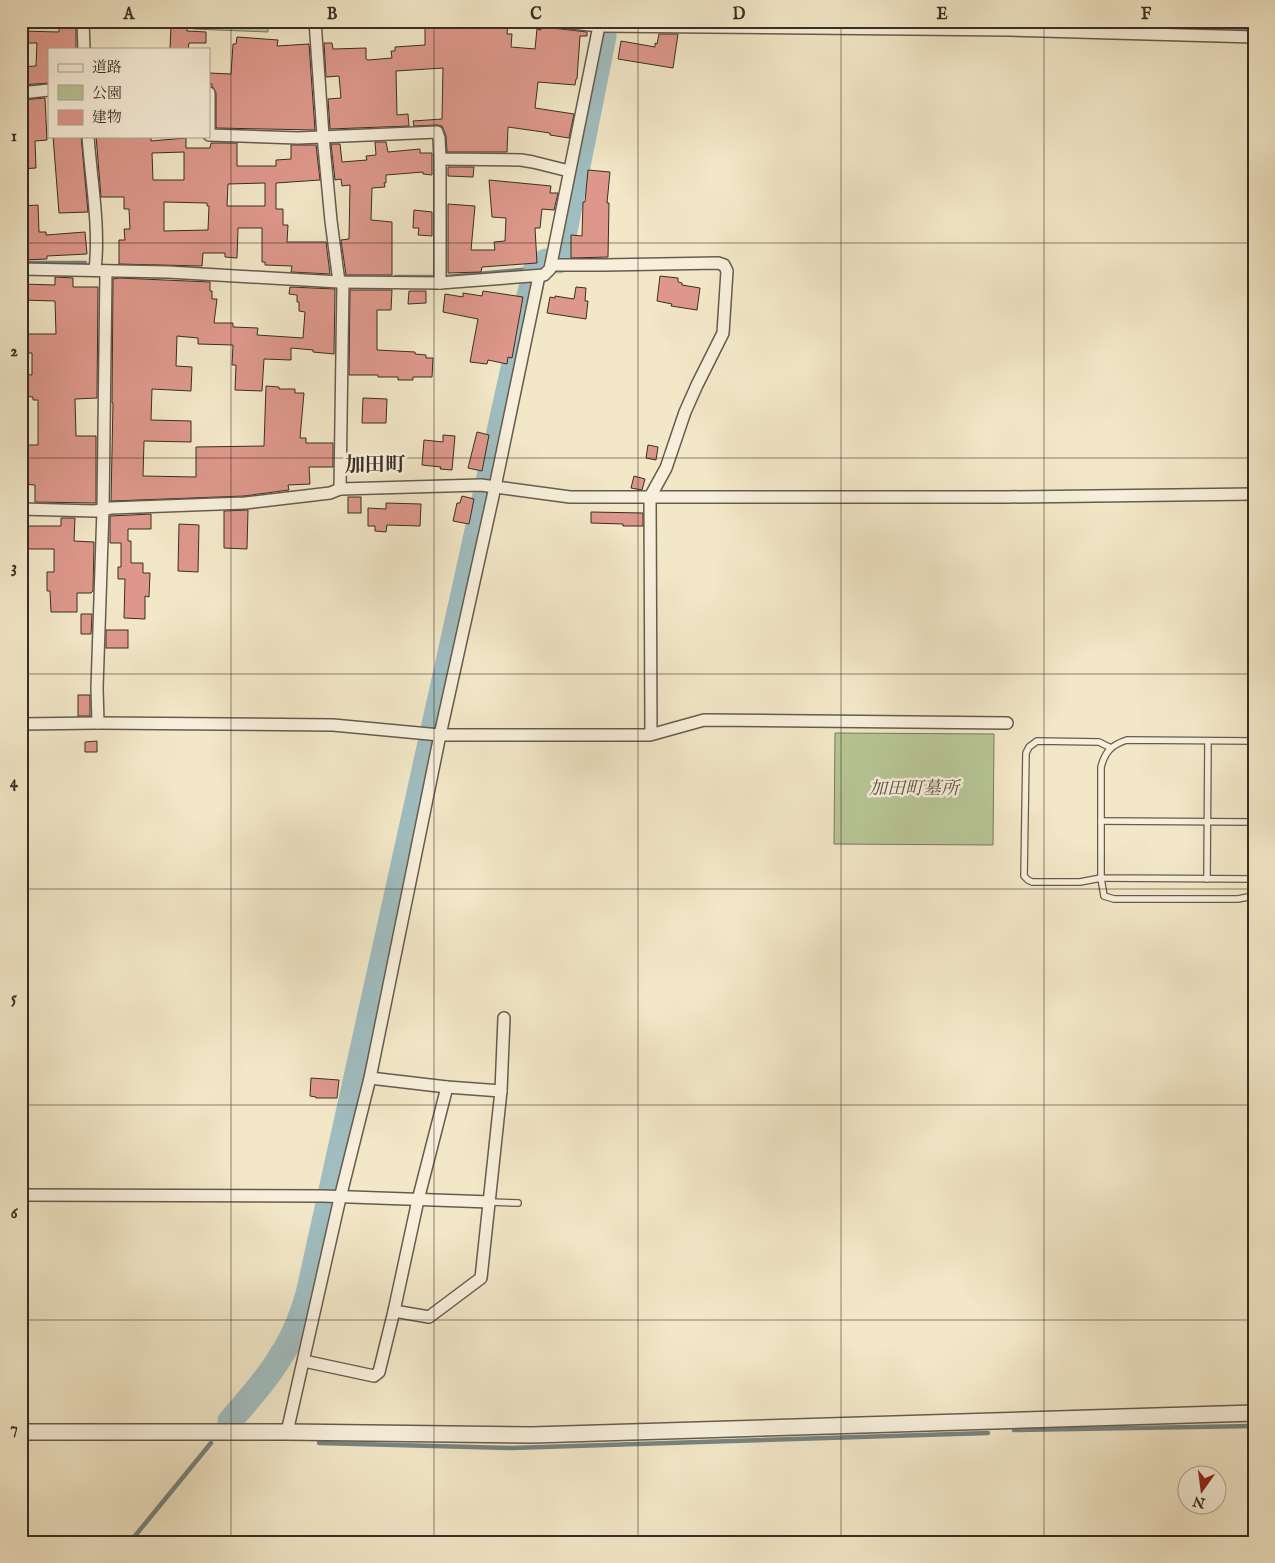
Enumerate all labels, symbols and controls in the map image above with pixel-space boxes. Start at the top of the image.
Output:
text: A [123,5,136,25]
text: B [327,5,338,25]
text: C [530,5,542,25]
text: D [733,5,746,25]
text: E [936,5,948,25]
text: F [1141,5,1152,25]
legend [48,48,210,138]
text: 道路 [92,58,122,77]
text: 公園 [92,84,122,103]
text: 建物 [92,108,122,127]
text: 1 [11,127,17,147]
text: 2 [10,342,18,362]
district label: 加田町 [345,453,406,478]
text: 3 [11,558,17,578]
text: 4 [10,773,19,793]
park label: 加田町墓所 [869,778,962,801]
text: 5 [11,989,17,1009]
text: 6 [11,1204,19,1224]
text: 7 [10,1419,18,1439]
north arrow [1178,1466,1228,1516]
text: N [1191,1491,1208,1512]

